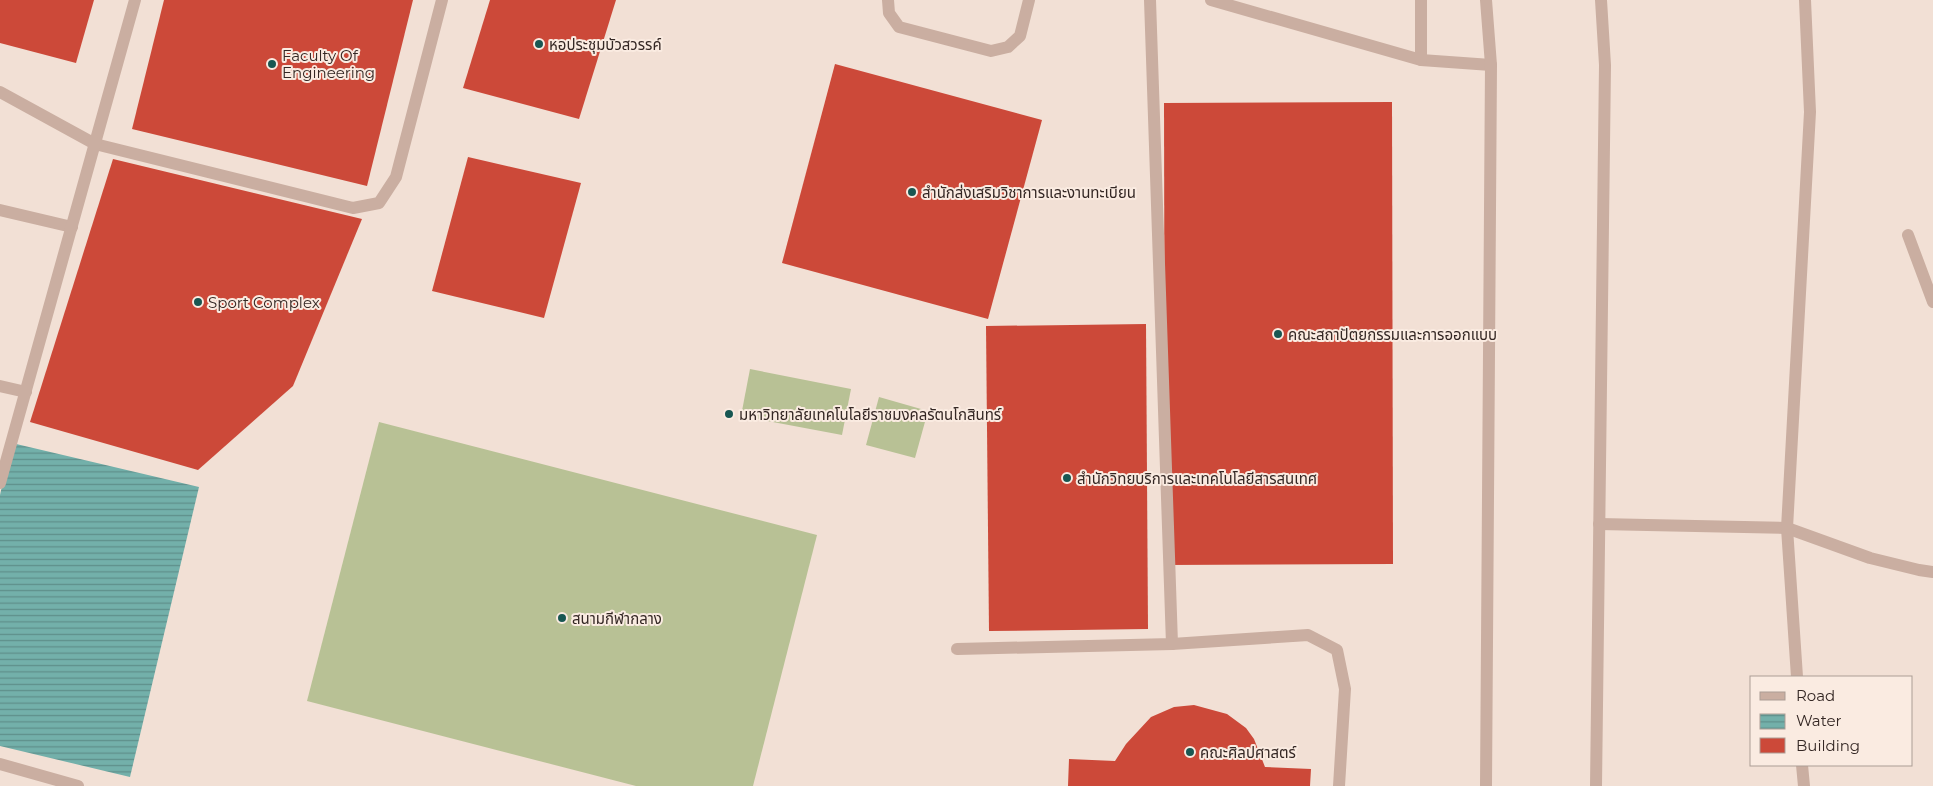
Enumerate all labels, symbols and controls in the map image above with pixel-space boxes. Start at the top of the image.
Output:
place label: หอประชุมบัวสวรรค์ [549,35,662,54]
marker: หอประชุมบัวสวรรค์ [533,38,545,50]
place label: Faculty Of Engineering [282,46,375,82]
marker: Faculty Of Engineering [266,58,278,70]
place label: สำนักส่งเสริมวิชาการและงานทะเบียน [922,183,1136,202]
marker: สำนักส่งเสริมวิชาการและงานทะเบียน [906,186,918,198]
place label: Sport Complex [208,293,320,312]
marker: Sport Complex [192,296,204,308]
place label: คณะสถาปัตยกรรมและการออกแบบ [1288,325,1497,344]
marker: คณะสถาปัตยกรรมและการออกแบบ [1272,328,1284,340]
place label: มหาวิทยาลัยเทคโนโลยีราชมงคลรัตนโกสินทร์ [739,405,1002,424]
marker: มหาวิทยาลัยเทคโนโลยีราชมงคลรัตนโกสินทร์ [723,408,735,420]
place label: สำนักวิทยบริการและเทคโนโลยีสารสนเทศ [1077,469,1317,488]
marker: สำนักวิทยบริการและเทคโนโลยีสารสนเทศ [1061,472,1073,484]
place label: สนามกีฬากลาง [572,609,662,628]
marker: สนามกีฬากลาง [556,612,568,624]
legend [1750,676,1913,766]
text: Road [1796,686,1835,705]
text: Water [1796,711,1842,730]
text: Building [1796,736,1860,755]
place label: คณะศิลปศาสตร์ [1200,743,1297,762]
marker: คณะศิลปศาสตร์ [1184,746,1196,758]

